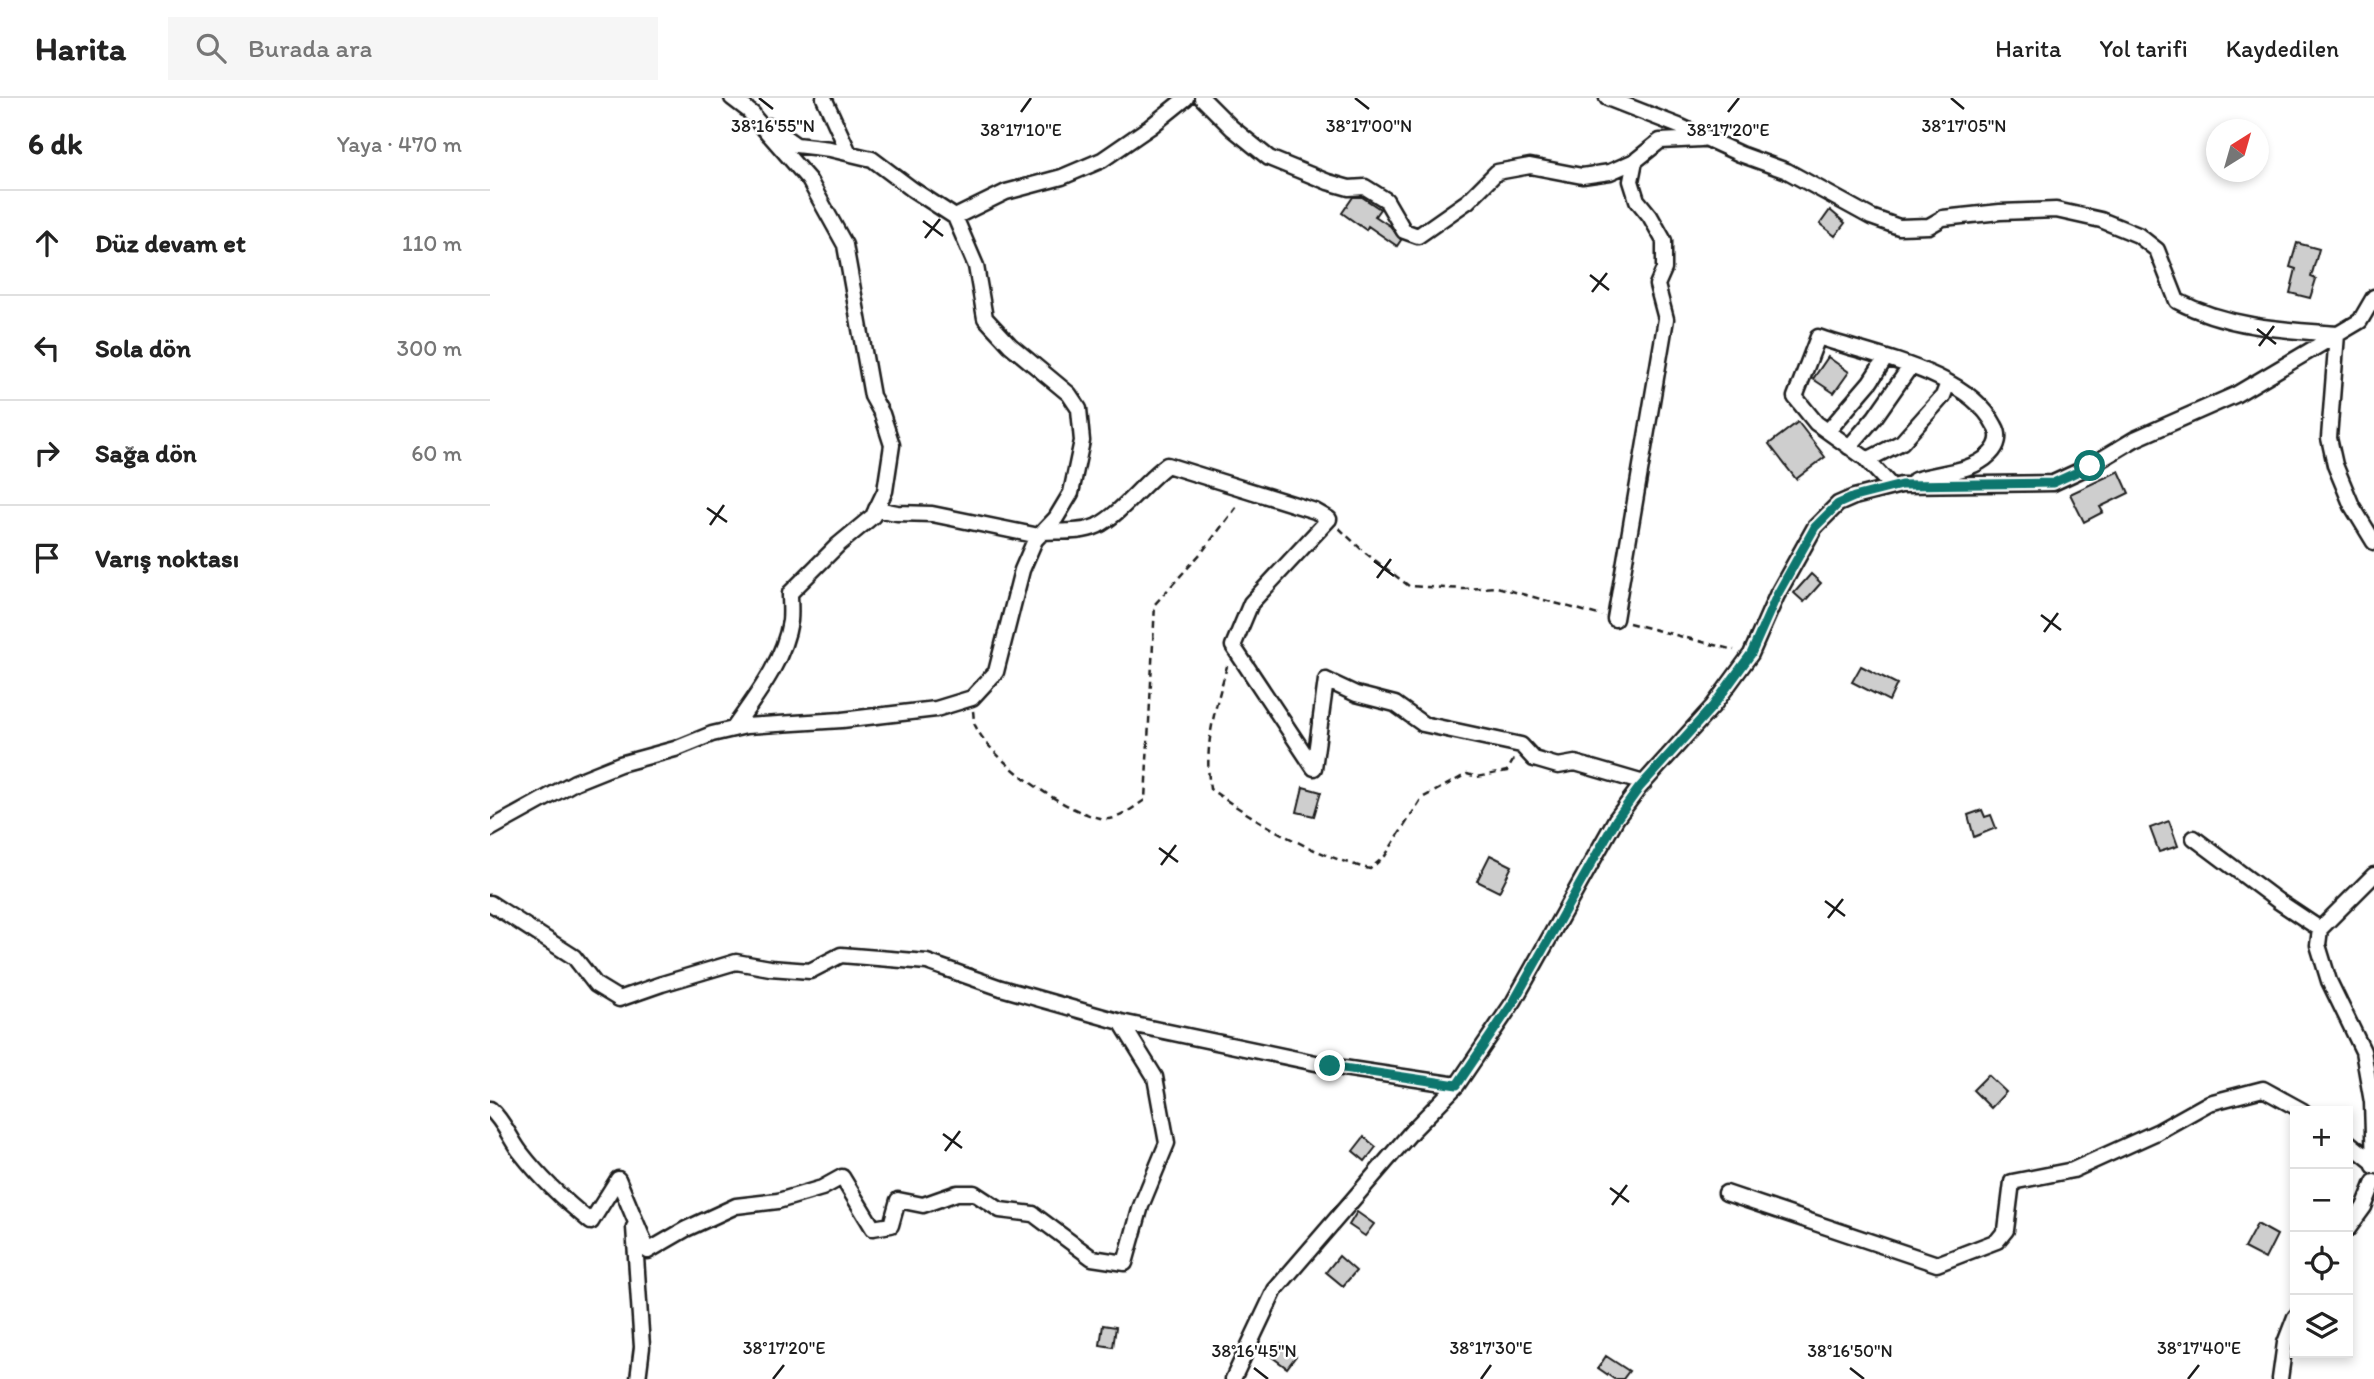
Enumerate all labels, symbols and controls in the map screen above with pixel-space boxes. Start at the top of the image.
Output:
search box [168,17,658,80]
text: Harita [35,29,126,68]
icon: search [192,29,230,67]
text: Burada ara [248,32,372,64]
text: Harita [1995,34,2061,63]
text: Yol tarifi [2099,34,2188,63]
text: Kaydedilen [2226,34,2339,63]
text: 38°16'55"N [731,115,815,137]
text: 38°17'00"N [1326,115,1412,137]
text: 38°17'05"N [1922,115,2006,137]
text: 38°17'10"E [980,119,1062,141]
text: 38°17'20"E [1687,119,1769,141]
north arrow [2206,119,2269,182]
text: 6 dk [28,125,82,162]
text: Yaya · 470 m [337,130,462,158]
icon: ahead [28,224,66,262]
text: Düz devam et [95,227,246,259]
text: 110 m [402,229,462,257]
icon: left [28,329,66,367]
text: Sola dön [95,332,191,364]
text: 300 m [397,334,462,362]
icon: right [28,434,66,472]
text: Sağa dön [95,437,197,469]
text: 60 m [411,439,462,467]
route start [2074,450,2105,481]
icon: arrive [28,539,66,577]
text: Varış noktası [95,542,239,574]
route end [1314,1050,1345,1081]
map controls [2290,1106,2353,1358]
button: + [2290,1106,2353,1169]
button: − [2290,1169,2353,1232]
button: locate [2290,1232,2353,1295]
button: layers [2290,1295,2353,1358]
text: 38°17'20"E [743,1337,825,1359]
text: 38°17'30"E [1449,1337,1533,1359]
text: 38°17'40"E [2157,1337,2241,1359]
text: 38°16'45"N [1211,1340,1297,1362]
text: 38°16'50"N [1807,1340,1893,1362]

